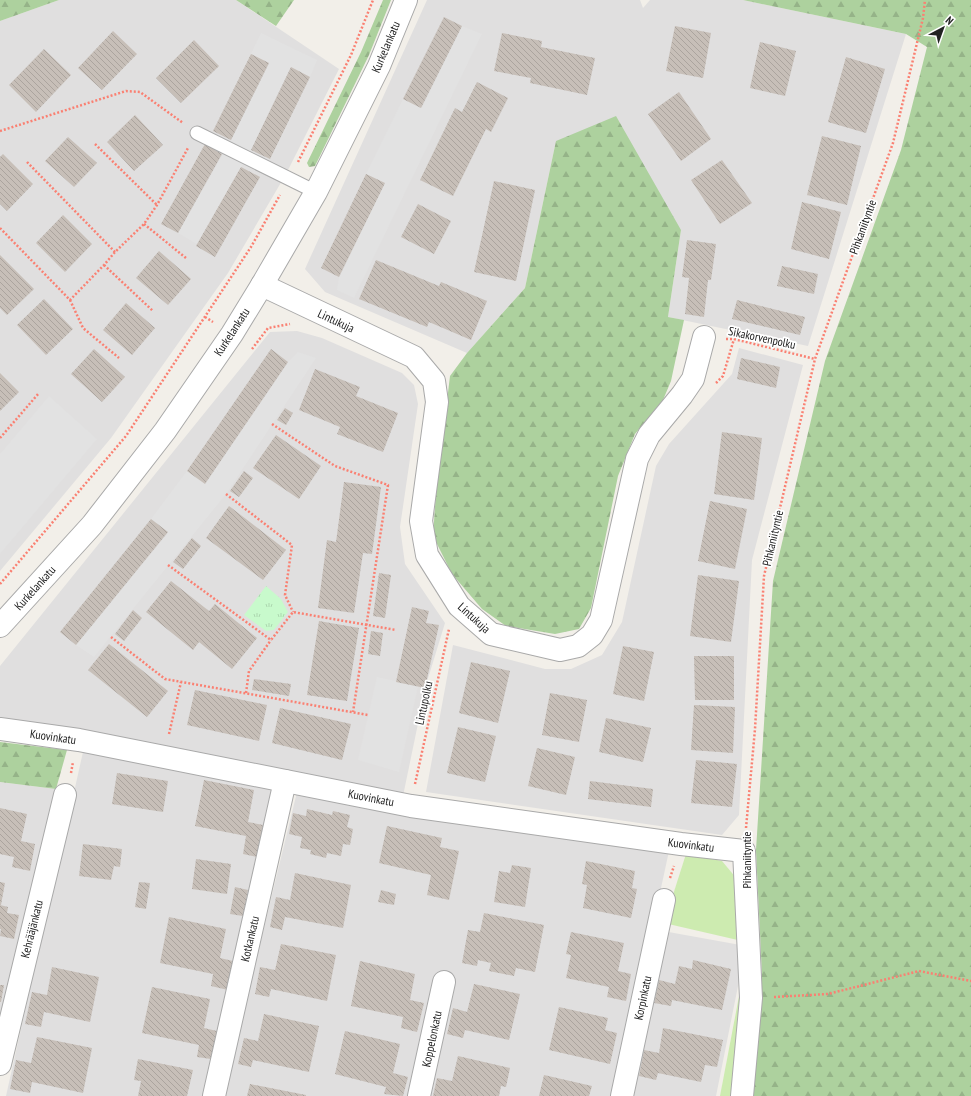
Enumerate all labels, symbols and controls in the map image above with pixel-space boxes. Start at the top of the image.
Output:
north arrow [923,8,963,48]
text: N [943,13,956,28]
street label: Kurkelankatu [368,19,403,75]
street label: Pihkaniityntie [846,197,879,256]
street label: Kurkelankatu [210,305,253,359]
street label: Lintukuja [316,306,357,336]
street label: Sikakorvenpolku [727,323,797,352]
street label: Pihkaniityntie [759,508,786,567]
street label: Kurkelankatu [11,562,58,613]
street label: Lintukuja [455,599,494,636]
street label: Lintupolku [412,680,435,726]
street label: Kuovinkatu [29,726,77,747]
street label: Kuovinkatu [347,786,395,809]
street label: Pihkaniityntie [739,831,754,889]
street label: Kuovinkatu [667,834,715,855]
street label: Kehrääjänkatu [17,898,46,959]
street label: Kotkankatu [237,914,262,963]
street label: Korpinkatu [630,974,655,1021]
street label: Koppelonkatu [418,1009,445,1068]

